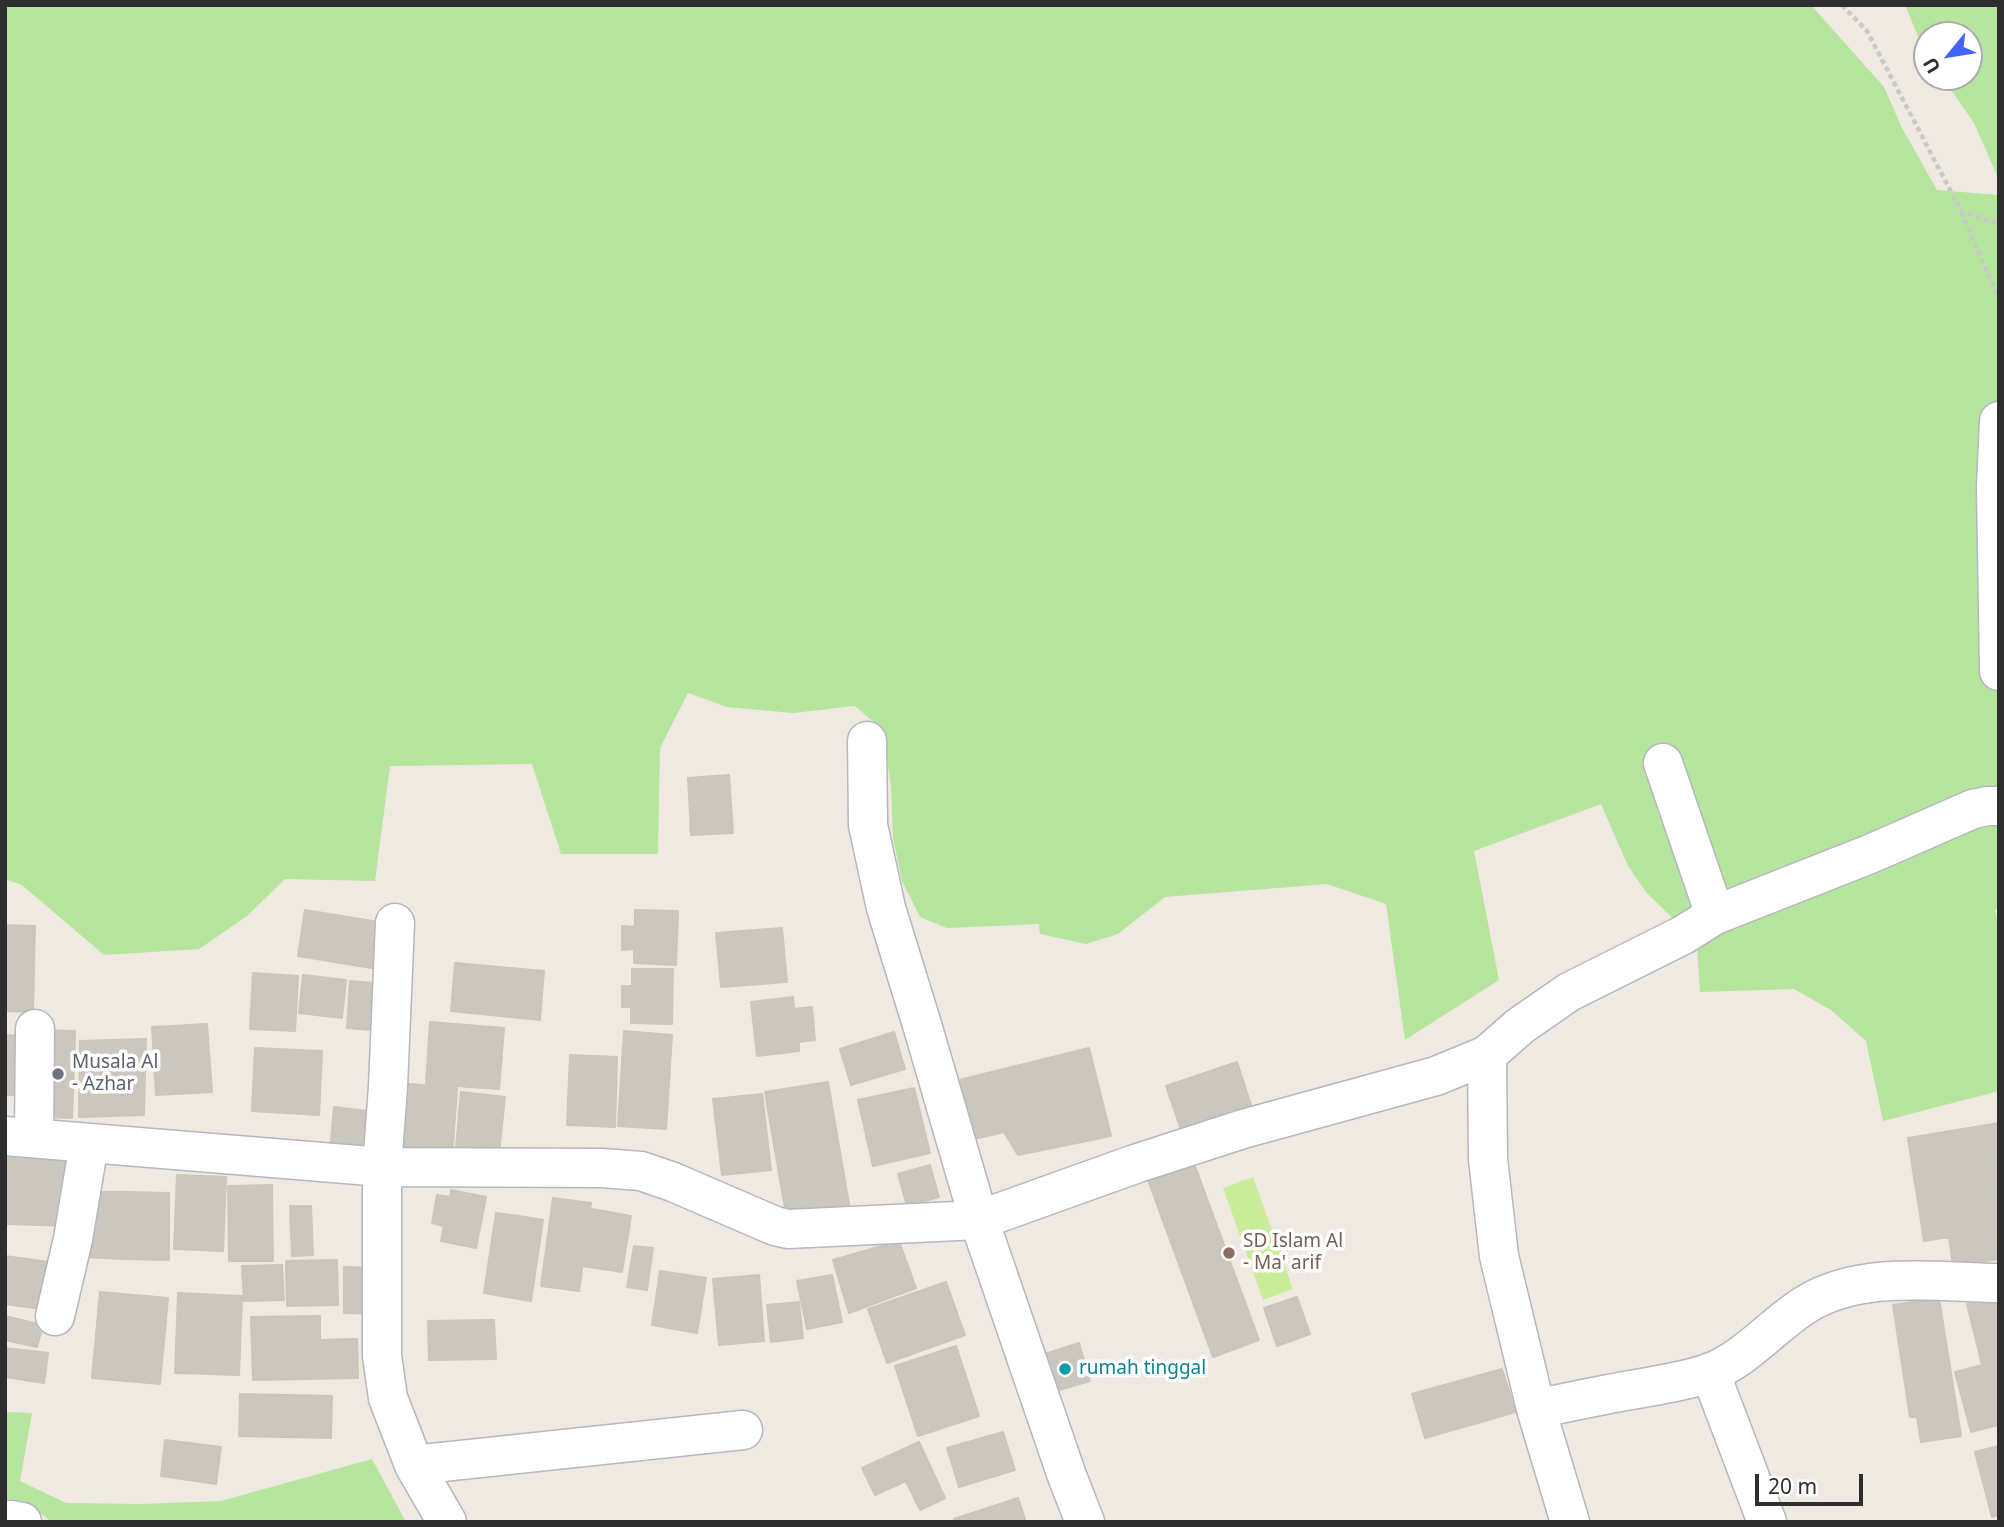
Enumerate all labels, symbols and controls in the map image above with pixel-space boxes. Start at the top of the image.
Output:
north arrow [1913,21,1983,91]
text: U [1917,53,1946,78]
place label: Musala Al - Azhar [72,1052,158,1096]
marker: Musala Al - Azhar [50,1066,66,1082]
place label: SD Islam Al - Ma' arif [1243,1231,1343,1275]
marker: SD Islam Al - Ma' arif [1221,1245,1237,1261]
place label: rumah tinggal [1079,1358,1206,1380]
marker: rumah tinggal [1057,1361,1073,1377]
scale bar [1759,1460,1868,1504]
text: 20 m [1768,1472,1817,1500]

